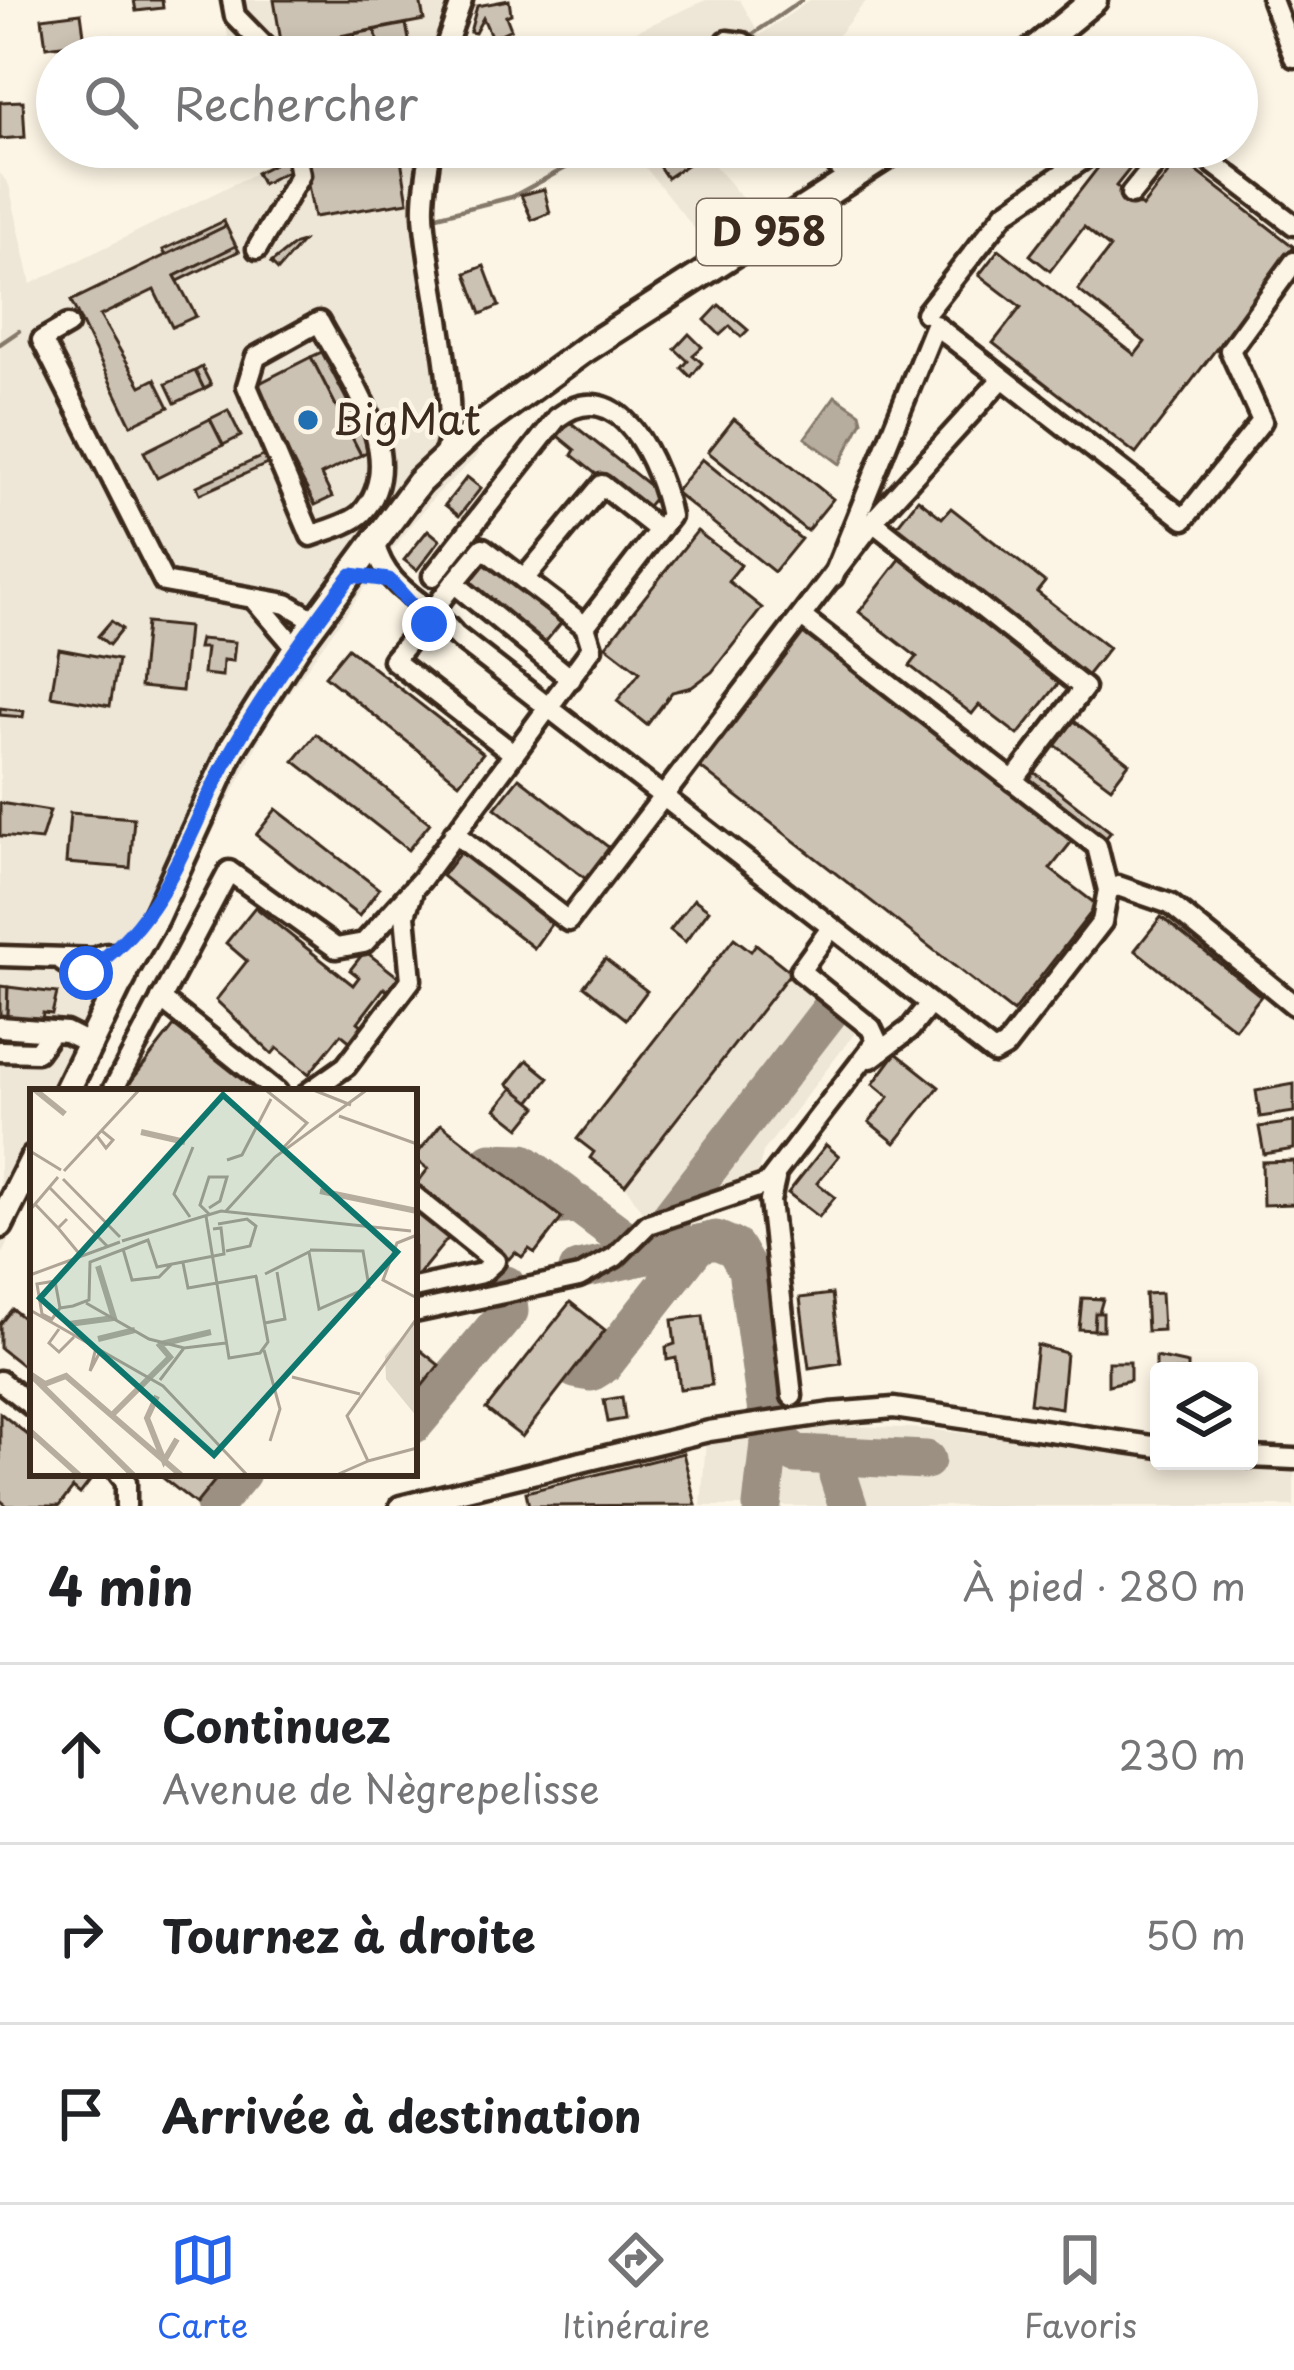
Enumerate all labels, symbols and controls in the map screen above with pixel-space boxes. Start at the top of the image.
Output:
search box [36,36,1258,168]
text: Rechercher [174,68,418,136]
icon: search [78,69,144,135]
road number: D 958 [697,199,841,265]
place label: BigMat [332,386,481,449]
marker: BigMat [295,407,321,433]
route end [402,597,456,651]
route start [59,946,113,1000]
inset map [30,1089,417,1476]
map controls [1150,1362,1258,1470]
button: layers [1150,1362,1258,1470]
text: 4 min [48,1546,193,1623]
text: À pied · 280 m [963,1555,1246,1614]
text: Continuez [162,1690,391,1758]
icon: ahead [48,1721,114,1787]
text: 230 m [1119,1724,1246,1783]
text: Avenue de Nègrepelisse [162,1758,600,1817]
text: Tournez à droite [162,1900,536,1968]
icon: right [48,1901,114,1967]
text: 50 m [1145,1904,1246,1963]
text: Arrivée à destination [162,2080,642,2148]
icon: arrive [48,2081,114,2147]
tab: Carte [157,2227,248,2349]
tab: Itinéraire [562,2227,710,2349]
tab: Favoris [1024,2227,1137,2349]

